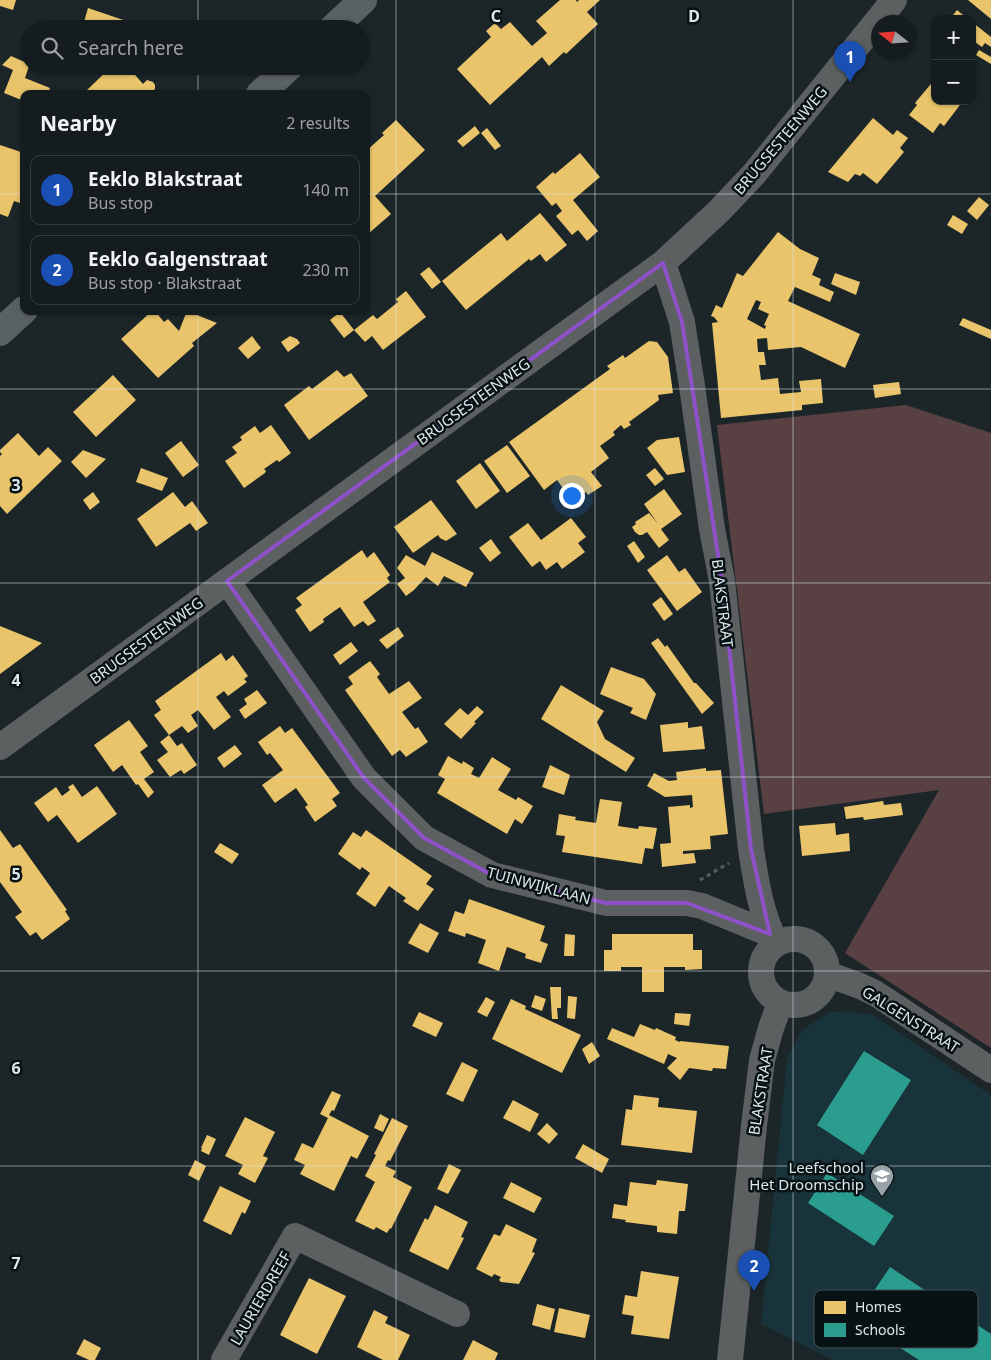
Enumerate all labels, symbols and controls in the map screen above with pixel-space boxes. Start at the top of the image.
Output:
text: C [491,5,501,27]
text: D [688,5,700,27]
north arrow [871,15,916,60]
map controls [931,15,976,105]
button: + [931,15,976,60]
search box [20,20,370,75]
icon: search [38,34,66,62]
text: Search here [78,35,184,61]
pin: 1 [834,41,866,82]
button: − [931,60,976,105]
street label: BRUGSESTEENWEG [729,82,831,198]
text: Nearby [40,109,116,137]
text: 2 results [286,112,350,134]
text: Eeklo Blakstraat [88,166,243,192]
text: 1 [52,179,62,201]
text: 140 m [302,179,349,201]
text: Bus stop [88,192,153,214]
text: Eeklo Galgenstraat [88,246,268,272]
text: 2 [52,259,62,281]
text: 230 m [302,259,349,281]
text: Bus stop · Blakstraat [88,272,241,294]
street label: BRUGSESTEENWEG [412,353,534,449]
text: 3 [11,474,21,496]
your location [559,483,585,509]
street label: BLAKSTRAAT [708,558,738,649]
street label: BRUGSESTEENWEG [85,592,207,688]
text: 4 [11,669,21,691]
street label: TUINWIJKLAAN [485,862,593,908]
text: 5 [11,863,21,885]
street label: GALGENSTRAAT [859,981,964,1057]
street label: BLAKSTRAAT [743,1045,777,1136]
text: 6 [11,1057,21,1079]
place label: Leefschool Het Droomschip [749,1157,864,1194]
school or university icon: Leefschool Het Droomschip [869,1163,895,1197]
street label: LAURIERDREEF [225,1247,295,1349]
pin: 2 [738,1250,770,1291]
text: 7 [11,1252,21,1274]
legend [814,1290,978,1348]
text: Homes [855,1297,902,1316]
text: Schools [855,1320,906,1339]

